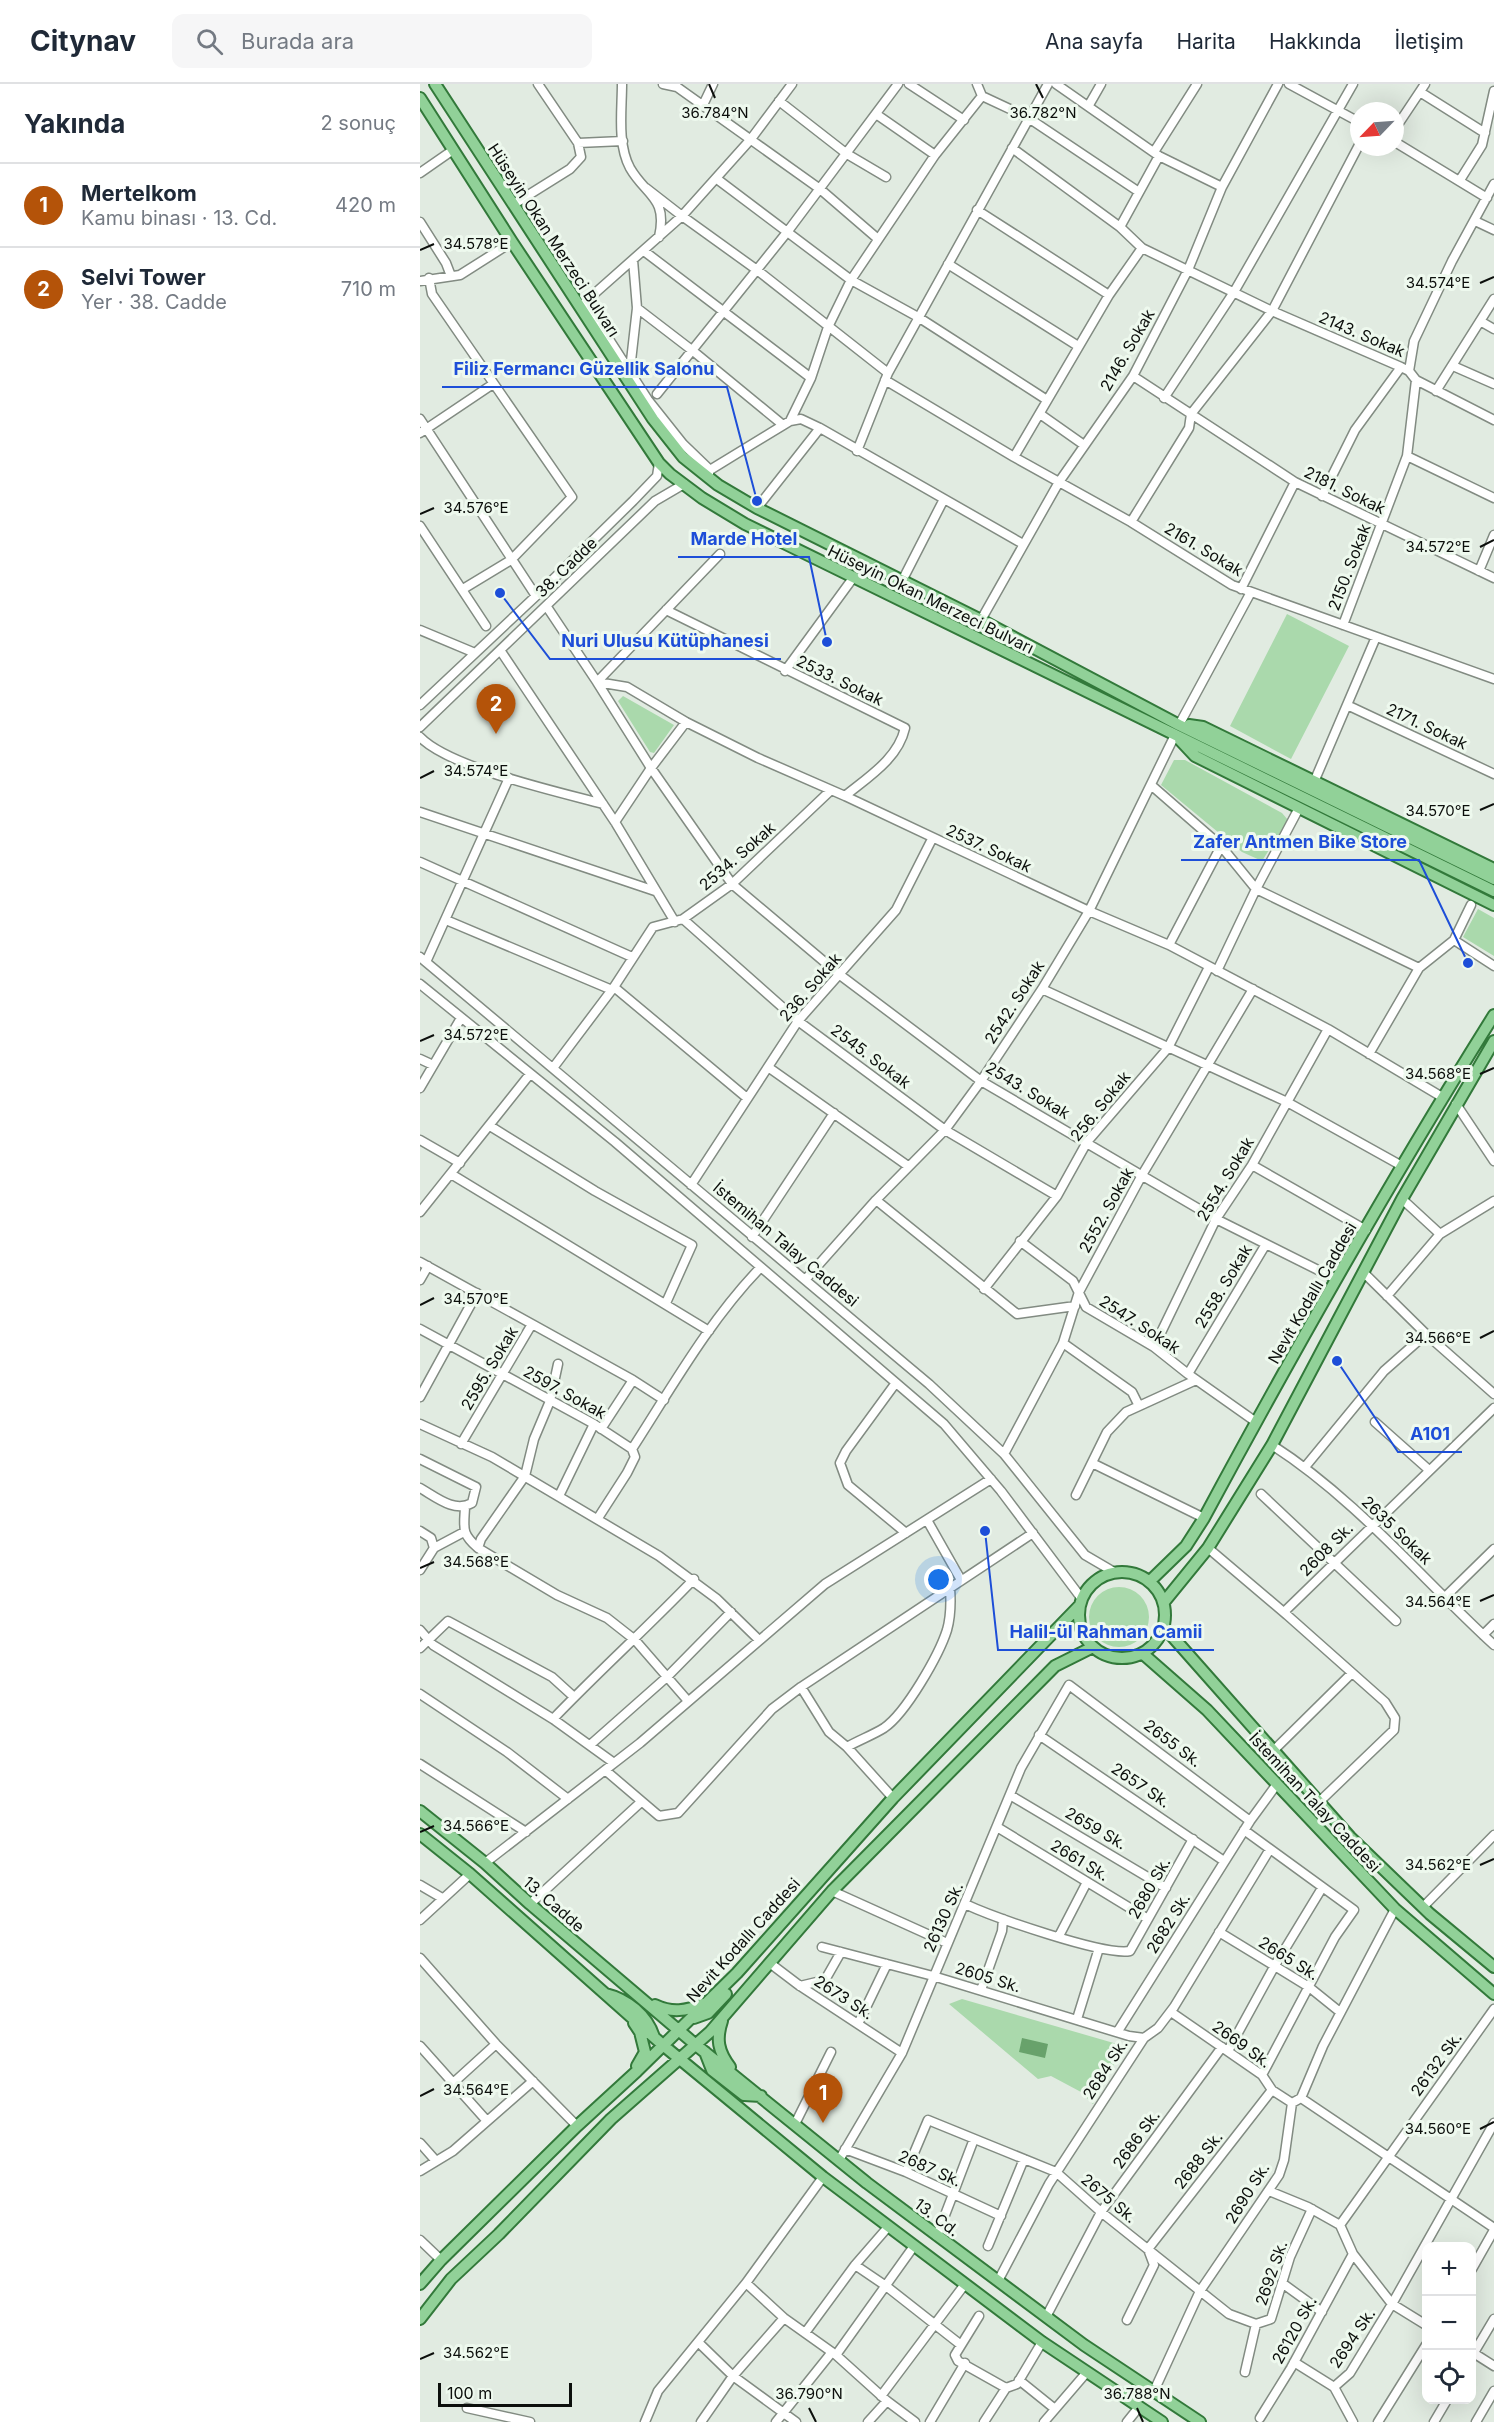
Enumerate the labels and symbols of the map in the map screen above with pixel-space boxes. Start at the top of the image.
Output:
north arrow [1350,102,1404,156]
text: 36.784°N [681,103,749,122]
text: 36.782°N [1009,103,1077,122]
street label: Hüseyin Okan Merzeci Bulvarı [484,139,624,341]
text: 34.578°E [444,234,508,253]
text: 34.574°E [1406,273,1470,292]
street label: 2146. Sokak [1095,305,1159,395]
street label: 2143. Sokak [1316,307,1408,361]
callout: Filiz Fermancı Güzellik Salonu [442,351,727,387]
text: Filiz Fermancı Güzellik Salonu [453,358,715,379]
street label: 2181. Sokak [1301,462,1389,518]
text: 34.576°E [443,498,509,517]
street label: 2161. Sokak [1161,518,1247,580]
callout: Marde Hotel [678,521,809,557]
street label: 2150. Sokak [1323,521,1375,613]
text: Marde Hotel [691,528,797,549]
street label: 38. Cadde [531,533,601,601]
text: 34.572°E [1405,537,1471,556]
street label: Hüseyin Okan Merzeci Bulvarı [825,540,1037,658]
callout: Nuri Ulusu Kütüphanesi [550,623,781,659]
text: Nuri Ulusu Kütüphanesi [561,630,769,651]
street label: 2533. Sokak [793,650,887,710]
pin: 2 [476,684,516,734]
street label: 2171. Sokak [1383,698,1471,754]
text: 34.574°E [444,761,508,780]
text: 34.570°E [1405,801,1471,820]
street label: 2534. Sokak [695,817,779,895]
street label: 2537. Sokak [943,820,1035,877]
callout: Zafer Antmen Bike Store [1181,824,1419,860]
text: Zafer Antmen Bike Store [1193,831,1407,852]
street label: 236. Sokak [775,948,845,1025]
street label: 2542. Sokak [980,956,1048,1047]
street label: 2545. Sokak [827,1020,915,1093]
text: 34.572°E [443,1025,509,1044]
street label: 2543. Sokak [982,1057,1074,1123]
text: 34.568°E [1405,1064,1471,1083]
street label: 256. Sokak [1066,1067,1134,1145]
street label: 2554. Sokak [1192,1133,1258,1225]
street label: 2552. Sokak [1074,1164,1138,1256]
street label: İstemihan Talay Caddesi [709,1177,863,1311]
street label: Nevit Kodallı Caddesi [1263,1219,1361,1367]
street label: 2558. Sokak [1190,1240,1256,1332]
text: 34.570°E [443,1289,509,1308]
street label: 2547. Sokak [1096,1290,1184,1358]
street label: 2595. Sokak [456,1322,522,1414]
text: 34.566°E [1405,1328,1471,1347]
street label: 2597. Sokak [520,1361,610,1423]
callout: A101 [1398,1416,1462,1452]
text: A101 [1410,1423,1450,1444]
street label: 2635 Sokak [1358,1491,1437,1569]
street label: 2608 Sk. [1295,1518,1357,1580]
text: 34.568°E [443,1552,509,1571]
your location [924,1565,953,1594]
text: 34.564°E [1405,1592,1471,1611]
callout: Halil-ül Rahman Camii [998,1614,1214,1650]
text: Halil-ül Rahman Camii [1010,1621,1202,1642]
street label: 2655 Sk. [1140,1715,1206,1771]
street label: İstemihan Talay Caddesi [1245,1728,1385,1876]
street label: 2657 Sk. [1108,1758,1174,1812]
street label: 2659 Sk. [1062,1802,1130,1854]
text: 34.566°E [443,1816,509,1835]
street label: 2661 Sk. [1047,1835,1113,1885]
street label: 2680 Sk. [1123,1854,1175,1922]
text: 34.562°E [1405,1855,1471,1874]
street label: 13. Cadde [519,1872,589,1936]
street label: Nevit Kodallı Caddesi [682,1874,804,2006]
street label: 26130 Sk. [919,1879,967,1955]
street label: 2682 Sk. [1142,1889,1194,1957]
street label: 2665 Sk. [1255,1932,1323,1984]
street label: 2605 Sk. [953,1958,1023,1996]
street label: 2673 Sk. [811,1970,877,2024]
street label: 2669 Sk. [1209,2016,1275,2072]
street label: 26132 Sk. [1406,2028,1466,2100]
street label: 2684 Sk. [1078,2035,1132,2103]
pin: 1 [804,2074,842,2123]
text: 34.564°E [443,2080,509,2099]
street label: 2686 Sk. [1108,2106,1164,2172]
text: 34.560°E [1405,2119,1471,2138]
street label: 2688 Sk. [1169,2127,1227,2193]
street label: 2687 Sk. [895,2145,965,2191]
street label: 2690 Sk. [1221,2159,1273,2227]
street label: 2675 Sk. [1077,2169,1141,2227]
street label: 13. Cd. [911,2194,963,2240]
street label: 2692 Sk. [1251,2238,1291,2308]
street label: 26120 Sk. [1267,2293,1321,2367]
street label: 2694 Sk. [1325,2304,1379,2372]
text: 34.562°E [443,2343,509,2362]
scale bar [438,2380,572,2408]
text: 36.790°N [775,2384,843,2403]
text: 36.788°N [1104,2384,1170,2403]

